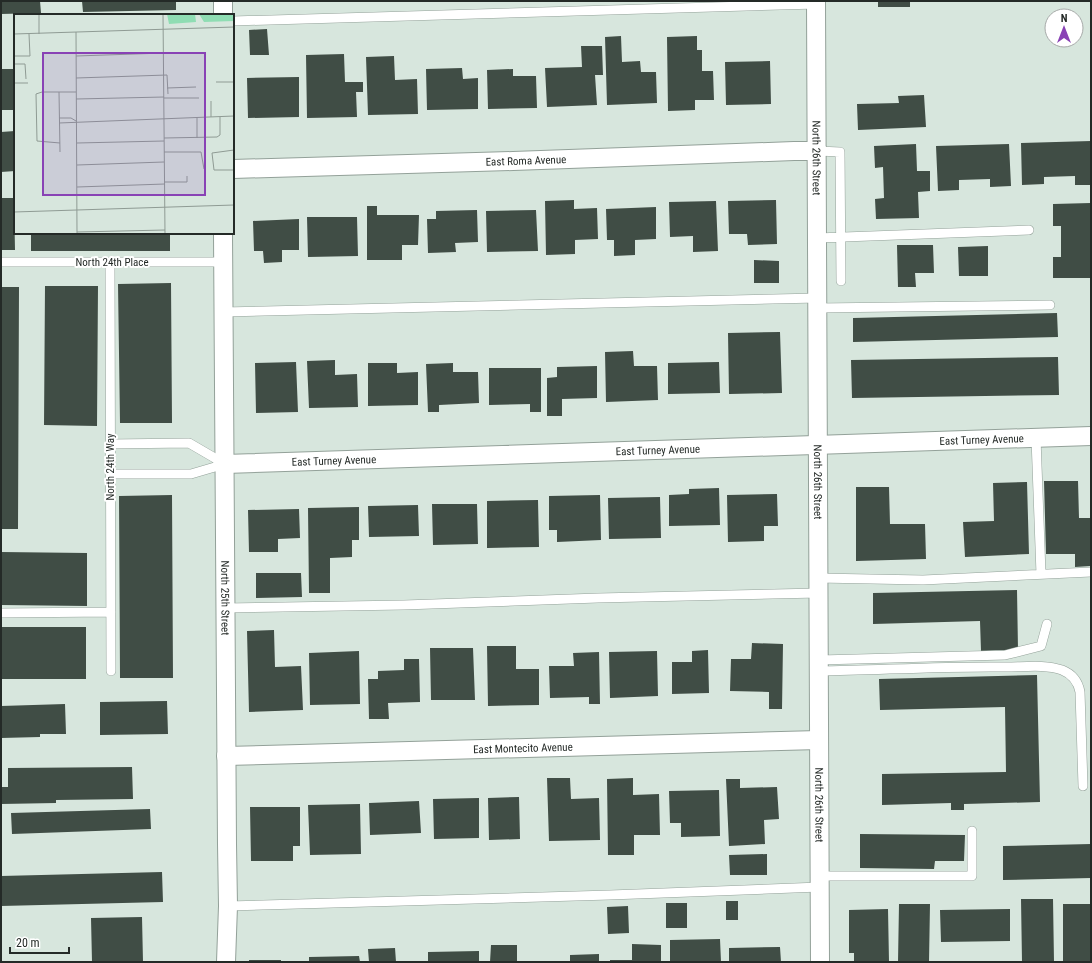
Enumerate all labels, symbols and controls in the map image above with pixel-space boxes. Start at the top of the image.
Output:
north arrow [1044,8,1084,48]
text: N [1061,12,1068,25]
inset map [14,14,234,234]
street label: North 26th Street [810,121,823,195]
street label: East Roma Avenue [485,153,566,168]
street label: North 24th Place [75,256,149,269]
street label: East Turney Avenue [939,432,1024,447]
street label: North 24th Way [104,433,117,500]
street label: East Turney Avenue [615,442,700,458]
street label: North 26th Street [811,445,825,519]
street label: East Turney Avenue [292,453,376,468]
street label: North 25th Street [219,561,232,635]
street label: East Montecito Avenue [473,740,573,756]
street label: North 26th Street [813,768,826,842]
scale bar [10,929,69,955]
text: 20 m [16,936,40,950]

